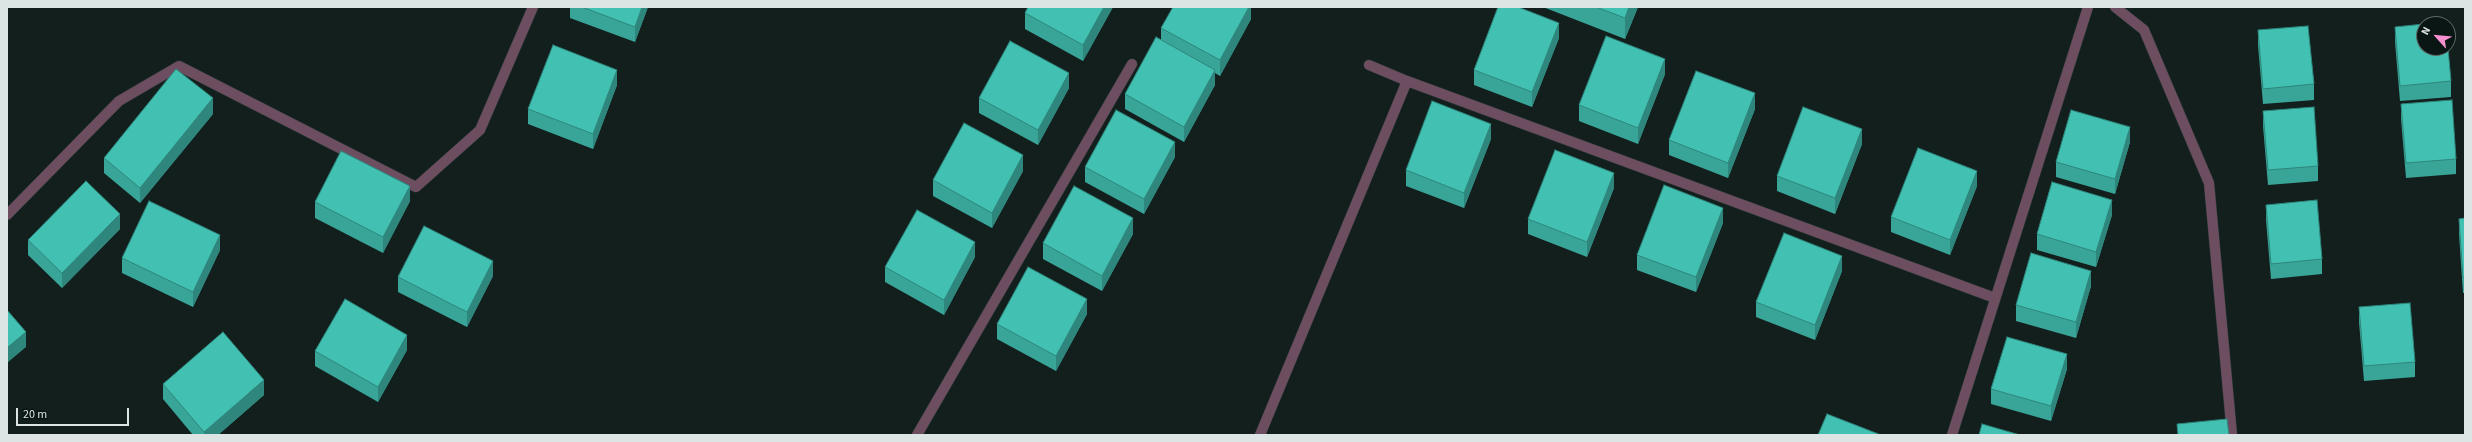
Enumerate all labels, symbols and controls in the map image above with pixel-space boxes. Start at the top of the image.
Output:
north arrow [2416,16,2456,56]
text: N [2417,24,2434,37]
scale bar [18,400,131,426]
text: 20 m [23,406,47,423]

